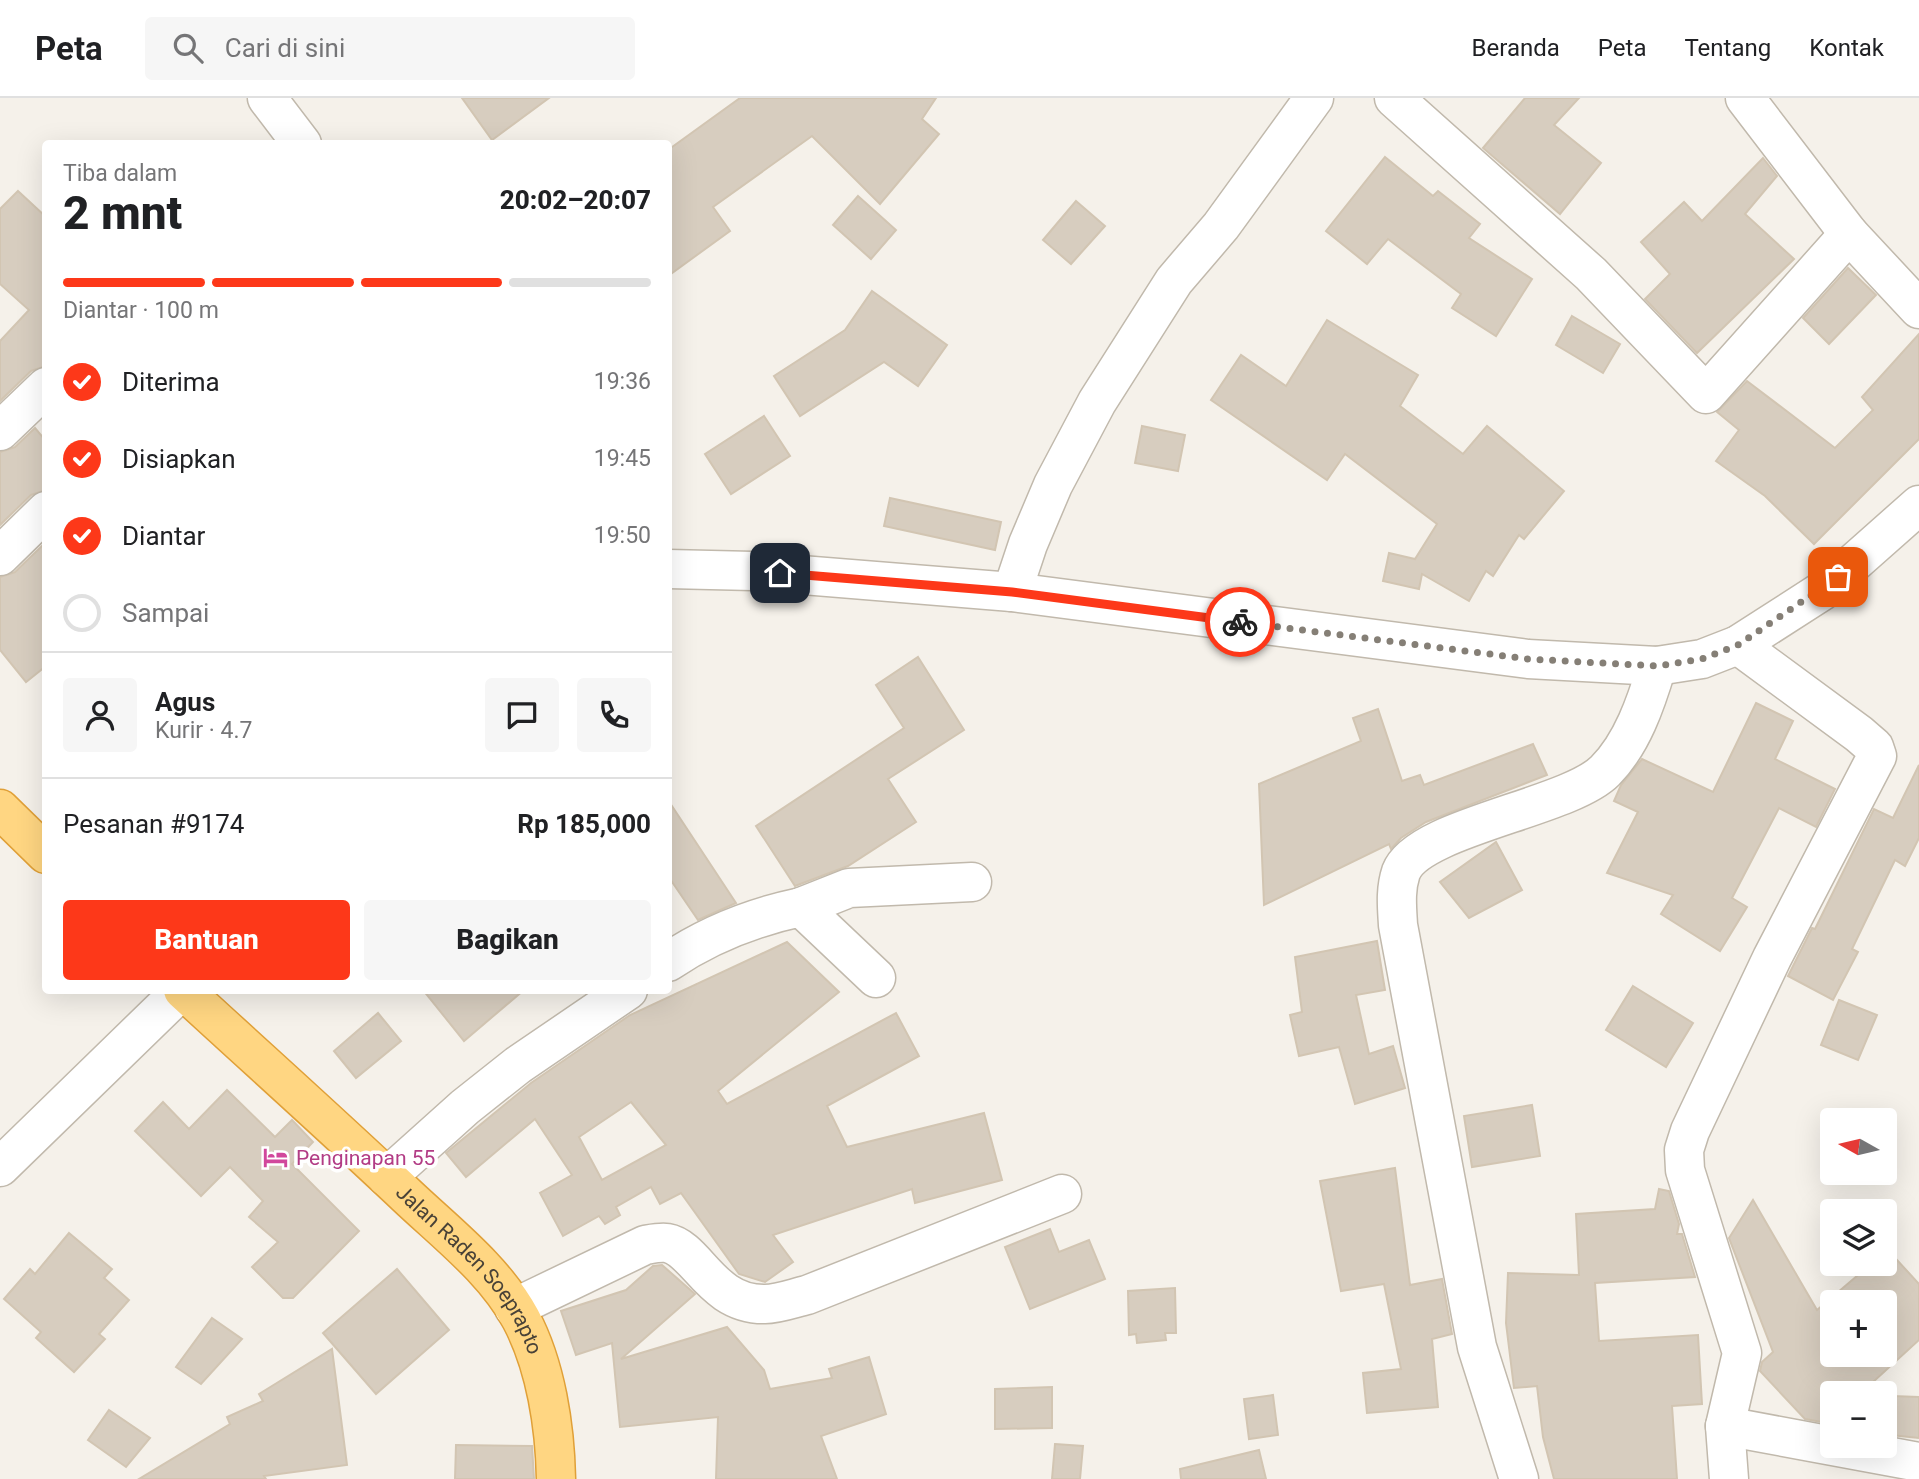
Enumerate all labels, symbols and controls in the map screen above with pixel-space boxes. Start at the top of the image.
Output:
search box [145,17,635,80]
text: Peta [35,29,103,68]
icon: search [169,29,207,67]
text: Cari di sini [225,33,345,63]
text: Beranda [1472,34,1560,62]
text: Peta [1598,34,1646,62]
text: Tentang [1684,34,1771,62]
text: Kontak [1809,34,1884,62]
text: Tiba dalam [63,160,177,187]
text: 20:02–20:07 [500,185,651,215]
text: 2 mnt [63,186,182,240]
text: Diantar · 100 m [63,297,219,324]
icon: check [63,363,101,401]
text: Diterima [122,367,220,397]
text: 19:36 [594,368,651,395]
icon: check [63,440,101,478]
text: Disiapkan [122,444,236,474]
text: 19:45 [594,445,651,472]
icon: check [63,517,101,555]
text: Diantar [122,521,205,551]
text: 19:50 [594,522,651,549]
pin [750,543,810,603]
pin [1808,547,1868,607]
icon: home [761,554,799,592]
icon: bag [1819,558,1857,596]
courier [1205,587,1275,657]
text: Sampai [122,598,209,628]
icon: bike [1221,603,1259,641]
button: person [63,678,137,752]
button: chat [485,678,559,752]
button: phone [577,678,651,752]
text: Agus [155,687,215,717]
text: Kurir · 4.7 [155,717,252,744]
text: Pesanan #9174 [63,809,244,839]
text: Rp 185,000 [517,809,651,839]
button: Bantuan [63,900,350,980]
button: Bagikan [364,900,651,980]
north arrow [1820,1108,1897,1185]
map controls [1820,1108,1897,1458]
hotel icon: Penginapan 55 [262,1144,290,1172]
place label: Penginapan 55 [296,1146,435,1170]
street label: Jalan Raden Soeprapto [391,1180,547,1357]
button: layers [1820,1199,1897,1276]
button: + [1820,1290,1897,1367]
button: − [1820,1381,1897,1458]

